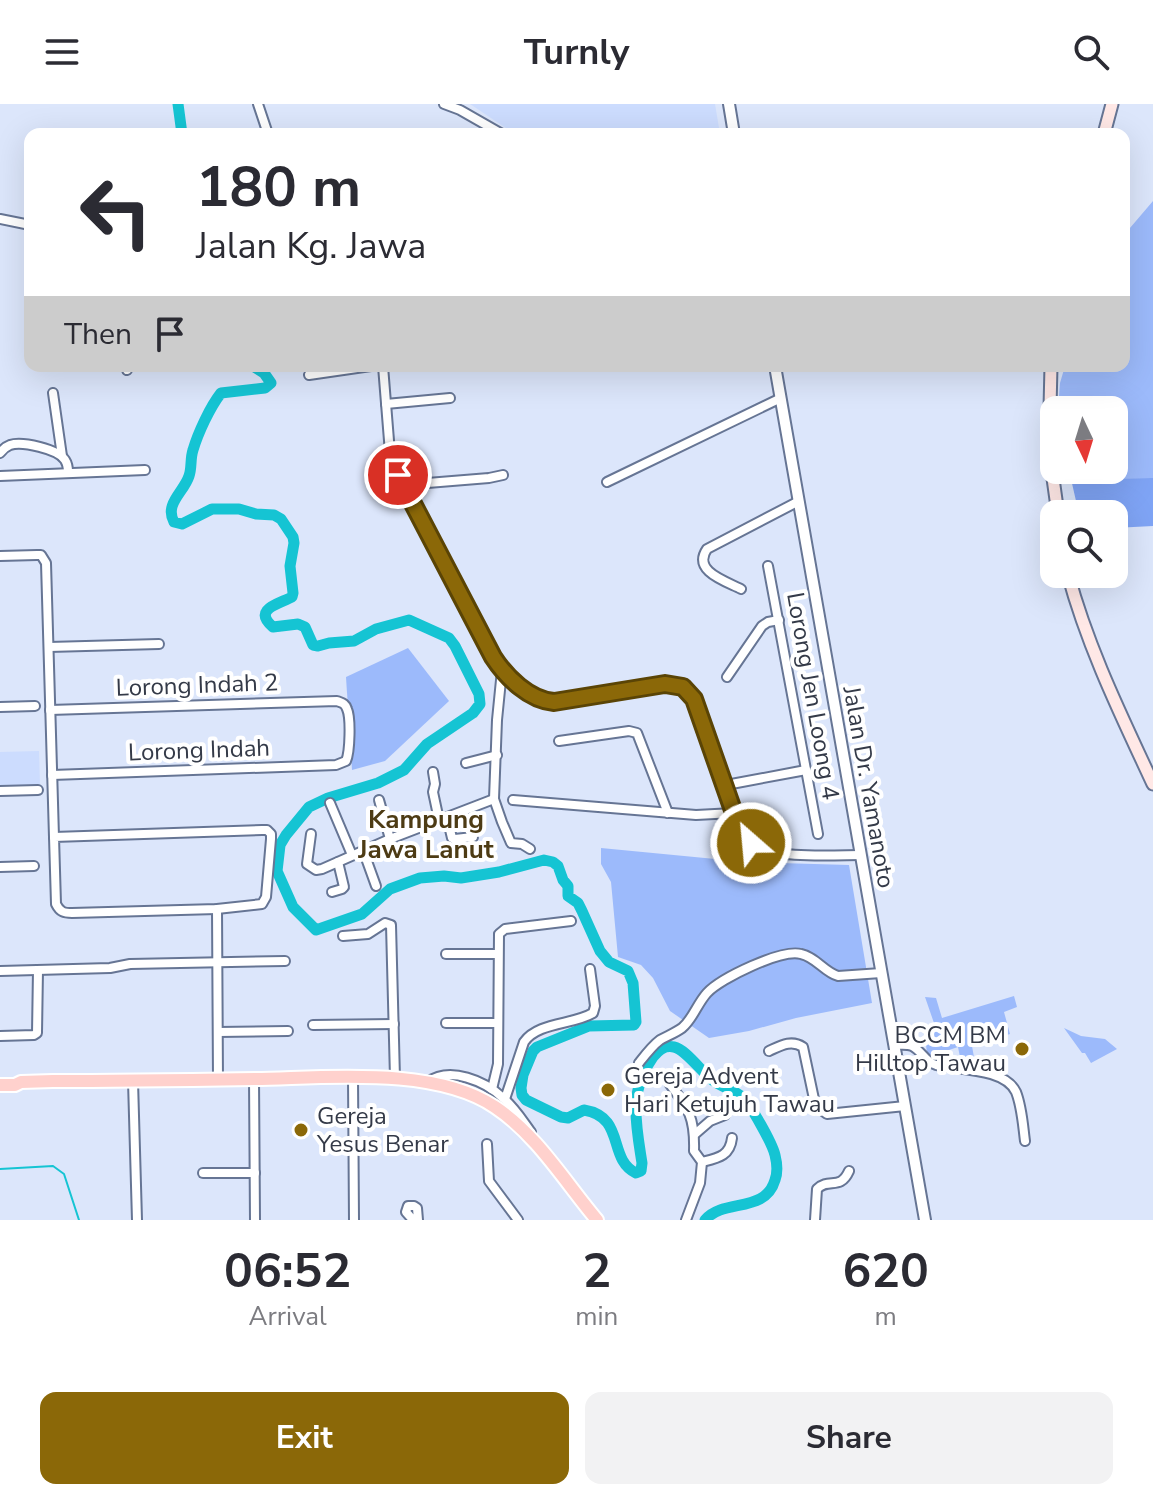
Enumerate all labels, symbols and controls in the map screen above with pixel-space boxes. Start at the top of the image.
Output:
text: Turnly [524,28,629,77]
icon: menu [40,30,84,74]
icon: search [1069,30,1113,74]
text: 180 m [196,149,361,226]
icon: left [64,160,168,264]
text: Jalan Kg. Jawa [196,222,426,271]
icon: arrive [148,312,192,356]
text: Then [64,314,132,355]
north arrow [1040,396,1128,484]
map controls [1040,396,1128,588]
pin [364,441,432,509]
icon: arrive [376,453,420,497]
button: search [1040,500,1128,588]
street label: Lorong Jen Loong 4 [779,590,847,802]
street label: Lorong Indah 2 [115,666,279,704]
street label: Jalan Dr. Yamanoto [835,682,903,891]
street label: Lorong Indah [127,732,271,768]
position arrow [709,801,793,885]
district label: Kampung Jawa Lanut [357,802,495,867]
place label: BCCM BM Hilltop Tawau [855,1019,1006,1079]
marker: BCCM BM Hilltop Tawau [1013,1040,1031,1058]
place label: Gereja Advent Hari Ketujuh Tawau [624,1060,835,1120]
marker: Gereja Advent Hari Ketujuh Tawau [599,1081,617,1099]
place label: Gereja Yesus Benar [316,1100,449,1160]
marker: Gereja Yesus Benar [292,1121,310,1139]
text: 06:52 [224,1238,351,1304]
text: 2 [582,1238,611,1304]
text: 620 [842,1238,929,1304]
text: Arrival [249,1299,327,1334]
text: min [575,1299,618,1334]
text: m [875,1299,897,1334]
button: Exit [40,1392,569,1484]
button: Share [585,1392,1113,1484]

